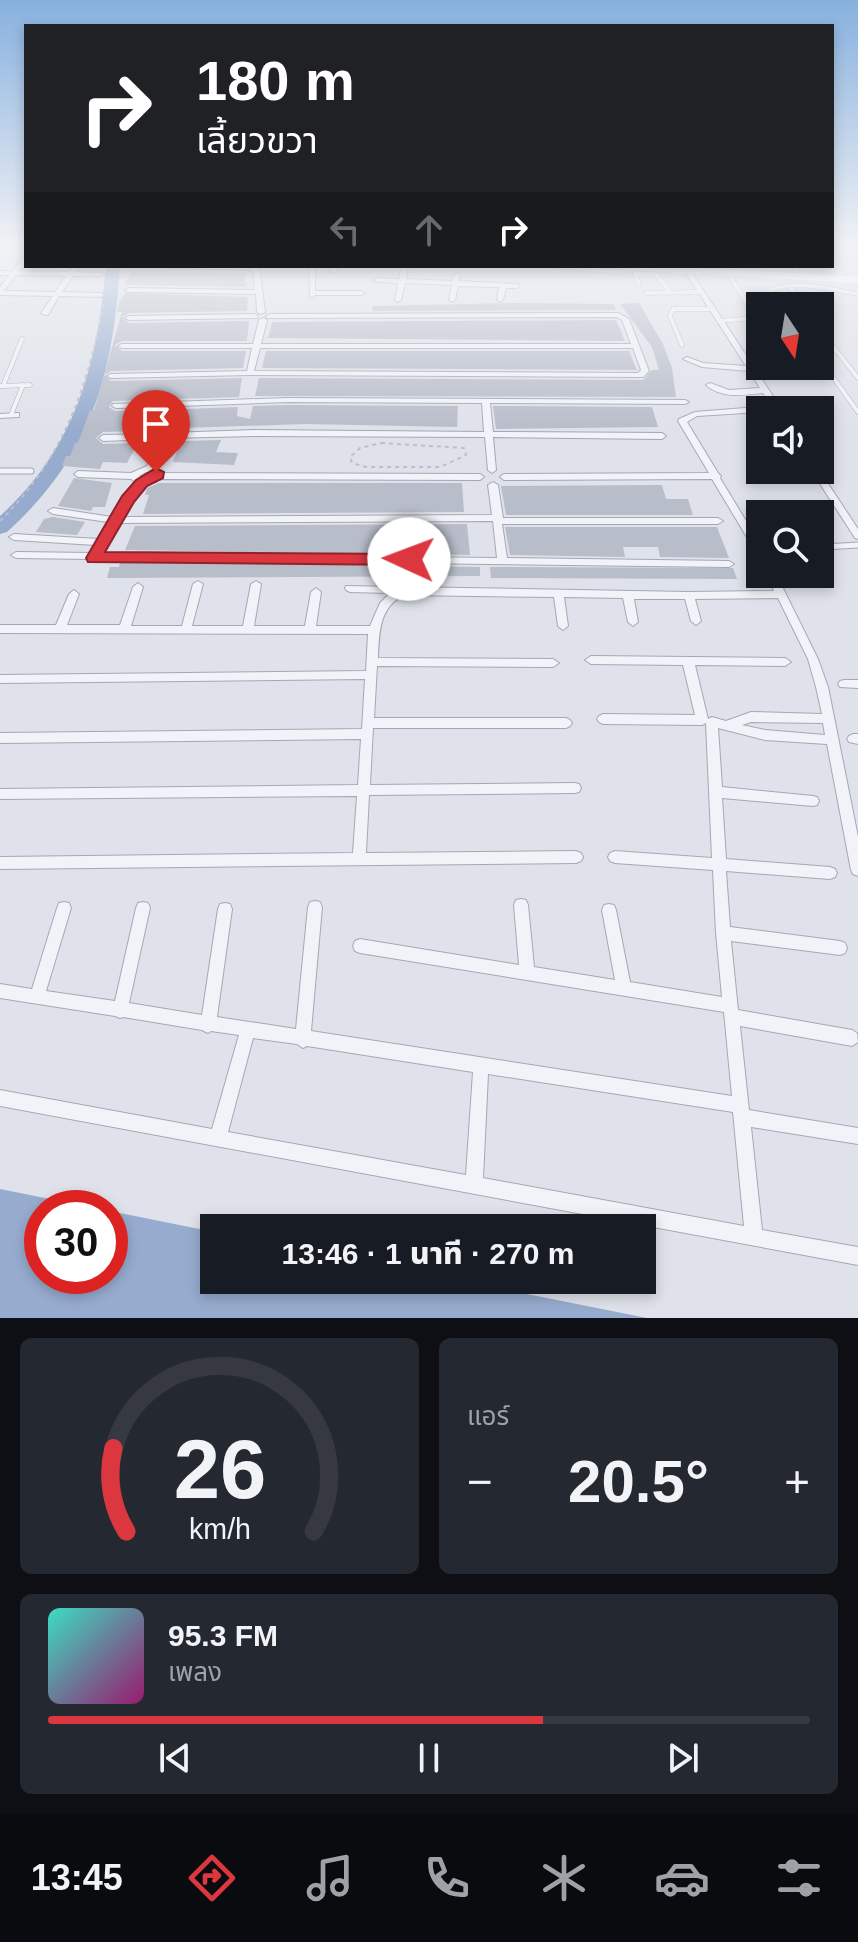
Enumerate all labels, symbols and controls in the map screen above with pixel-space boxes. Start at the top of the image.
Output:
text: 180 m [196,49,355,112]
icon: right [64,56,168,160]
text: เลี้ยวขวา [196,120,318,161]
icon: left [323,208,367,252]
icon: ahead [407,208,451,252]
icon: right [491,208,535,252]
north arrow [746,292,834,380]
map controls [746,292,834,588]
pin [122,390,190,472]
button: sound [746,396,834,484]
icon: arrive [134,402,178,446]
button: search [746,500,834,588]
position arrow [367,517,451,601]
speed limit sign: 30 [24,1190,128,1294]
text: 13:46 · 1 นาที · 270 m [282,1237,574,1270]
text: แอร์ [467,1401,509,1431]
text: 26 [173,1423,266,1516]
text: 20.5° [568,1448,709,1515]
text: − [467,1457,493,1506]
text: + [784,1457,810,1506]
text: km/h [189,1513,250,1545]
text: 95.3 FM [168,1619,278,1652]
text: เพลง [168,1657,222,1687]
icon: previous [153,1736,197,1780]
icon: pause [407,1736,451,1780]
icon: next [661,1736,705,1780]
icon: directions [184,1850,240,1906]
icon: music [302,1850,358,1906]
icon: phone [419,1850,475,1906]
icon: climate [536,1850,592,1906]
icon: car [654,1850,710,1906]
icon: filters [771,1850,827,1906]
text: 13:45 [31,1857,123,1898]

